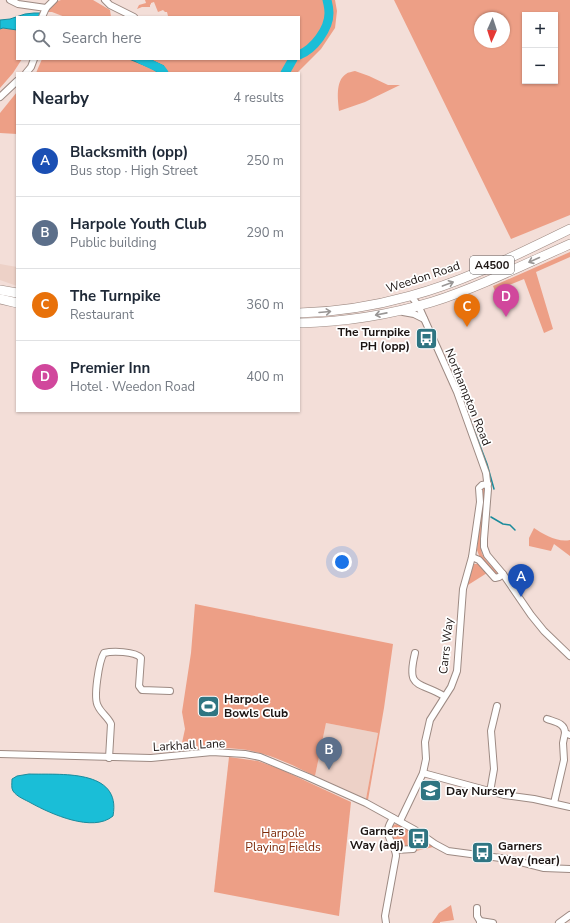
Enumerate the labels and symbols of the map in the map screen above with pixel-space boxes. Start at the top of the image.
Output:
north arrow [474,12,510,48]
road number: A4500 [470,256,514,274]
one-way arrow [529,256,541,264]
street label: Weedon Road [384,258,462,296]
one-way arrow [442,279,454,287]
pin: D [493,284,519,317]
pin: C [454,294,480,327]
one-way arrow [318,308,331,315]
one-way arrow [374,310,387,318]
place label: The Turnpike PH (opp) [337,324,410,354]
bus stop icon: The Turnpike PH (opp) [413,326,439,352]
street label: Northampton Road [441,346,495,448]
your location [332,552,352,572]
pin: A [508,564,534,597]
street label: Carrs Way [435,616,457,675]
place label: Harpole Bowls Club [224,691,288,721]
sports icon: Harpole Bowls Club [196,693,222,719]
street label: Larkhall Lane [152,735,226,755]
pin: B [316,737,342,770]
school or university icon: Day Nursery [418,778,444,804]
place label: Day Nursery [446,783,516,799]
place label: Garners Way (adj) [350,823,404,853]
park label: Harpole Playing Fields [245,825,321,855]
bus stop icon: Garners Way (adj) [406,825,432,851]
place label: Garners Way (near) [498,838,560,868]
bus stop icon: Garners Way (near) [469,840,495,866]

